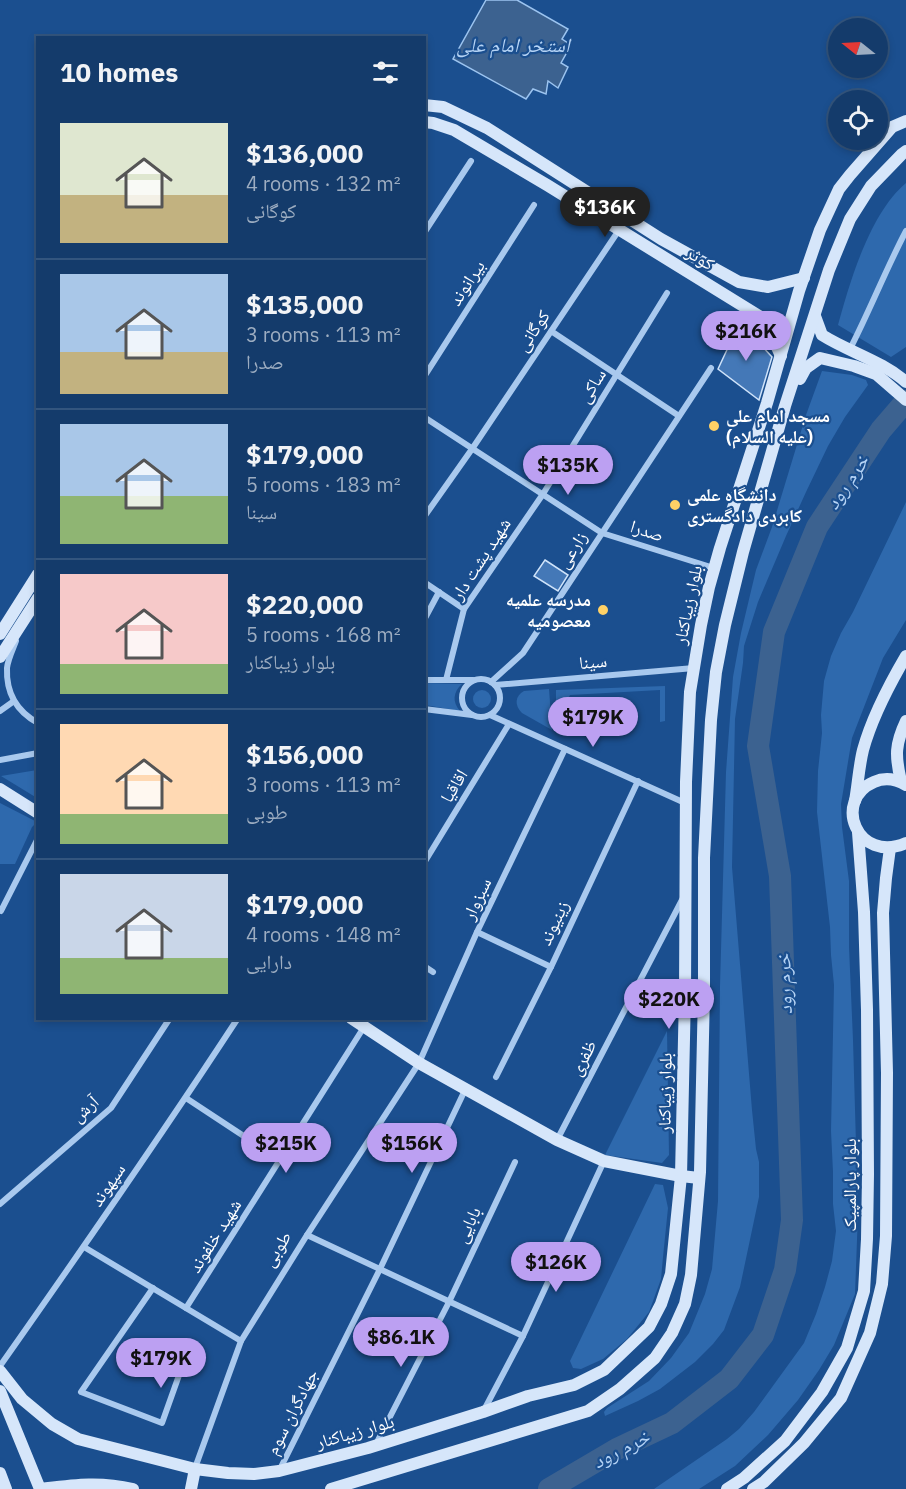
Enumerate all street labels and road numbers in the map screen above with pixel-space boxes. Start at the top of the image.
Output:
street label: کوثر [681,240,719,275]
street label: بیرانوند [443,256,490,310]
street label: کوگانی [510,305,555,356]
street label: ساکی [572,364,611,407]
street label: شهید پشت دار [445,513,516,605]
street label: صدرا [627,514,667,547]
street label: زارعی [551,527,592,573]
street label: بلوار زیباکنار [668,563,707,648]
street label: سینا [578,649,608,674]
street label: اقاقیا [435,765,472,807]
street label: سبزوار [456,874,496,925]
street label: زینیوند [533,897,574,949]
street label: ظفری [564,1036,601,1080]
street label: بلوار زیباکنار [652,1053,677,1134]
street label: آرش [66,1090,104,1127]
street label: بلوار پارالمپیک [838,1138,861,1232]
street label: سپهوند [85,1159,130,1211]
street label: شهید خلفوند [183,1195,246,1277]
street label: بابایی [449,1203,486,1247]
street label: طوبی [257,1227,296,1271]
street label: جهادگران سوم [260,1365,324,1459]
street label: بلوار زیباکنار [312,1409,397,1454]

